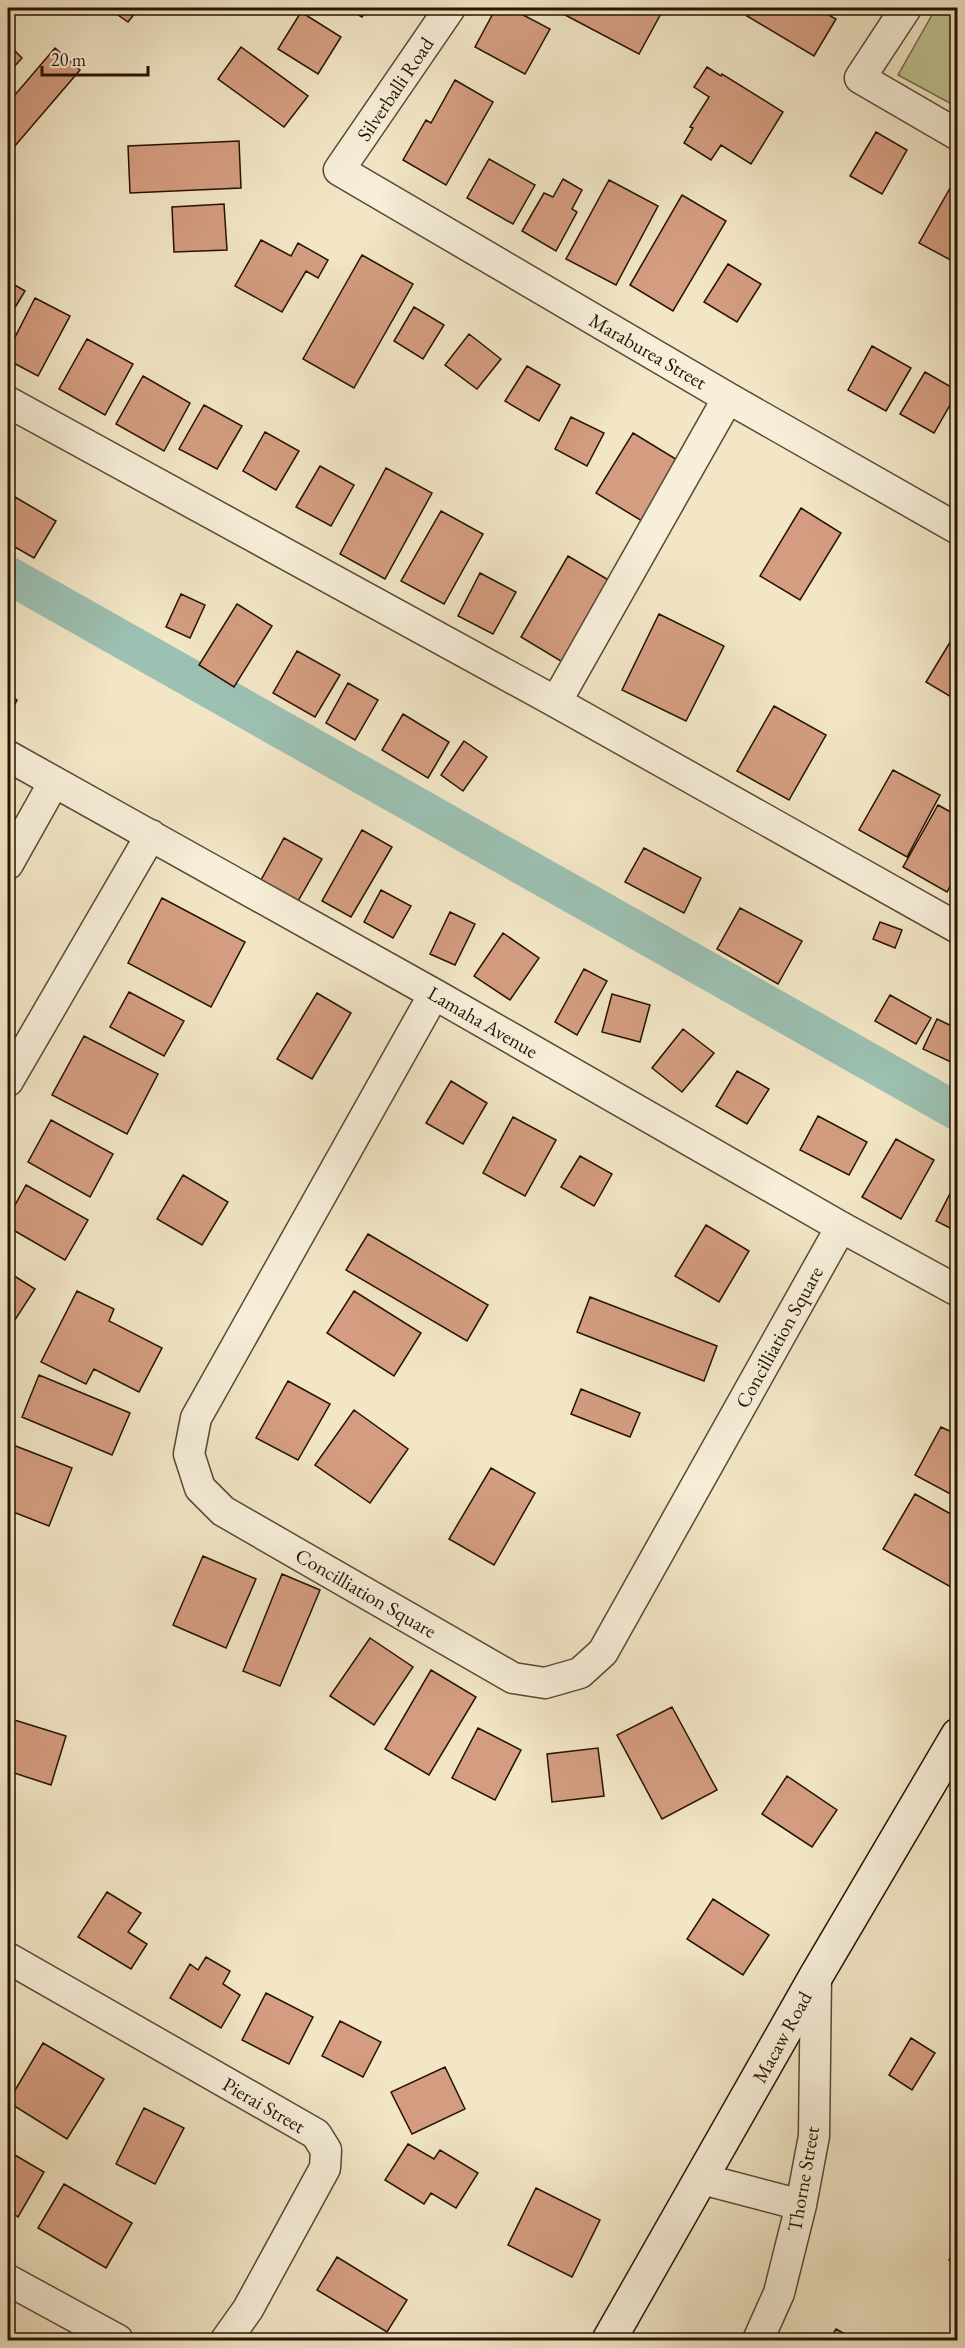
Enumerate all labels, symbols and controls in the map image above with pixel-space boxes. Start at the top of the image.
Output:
street label: Silverballi Road [351,31,440,146]
scale bar [42,39,148,77]
text: 20 m [51,48,86,71]
street label: Maraburea Street [585,307,712,395]
street label: Lamaha Avenue [423,980,543,1064]
street label: Concilliation Square [729,1261,829,1413]
street label: Concilliation Square [291,1542,441,1644]
street label: Macaw Road [746,1986,818,2087]
street label: Pierai Street [218,2071,311,2139]
street label: Thorne Street [781,2124,825,2234]

